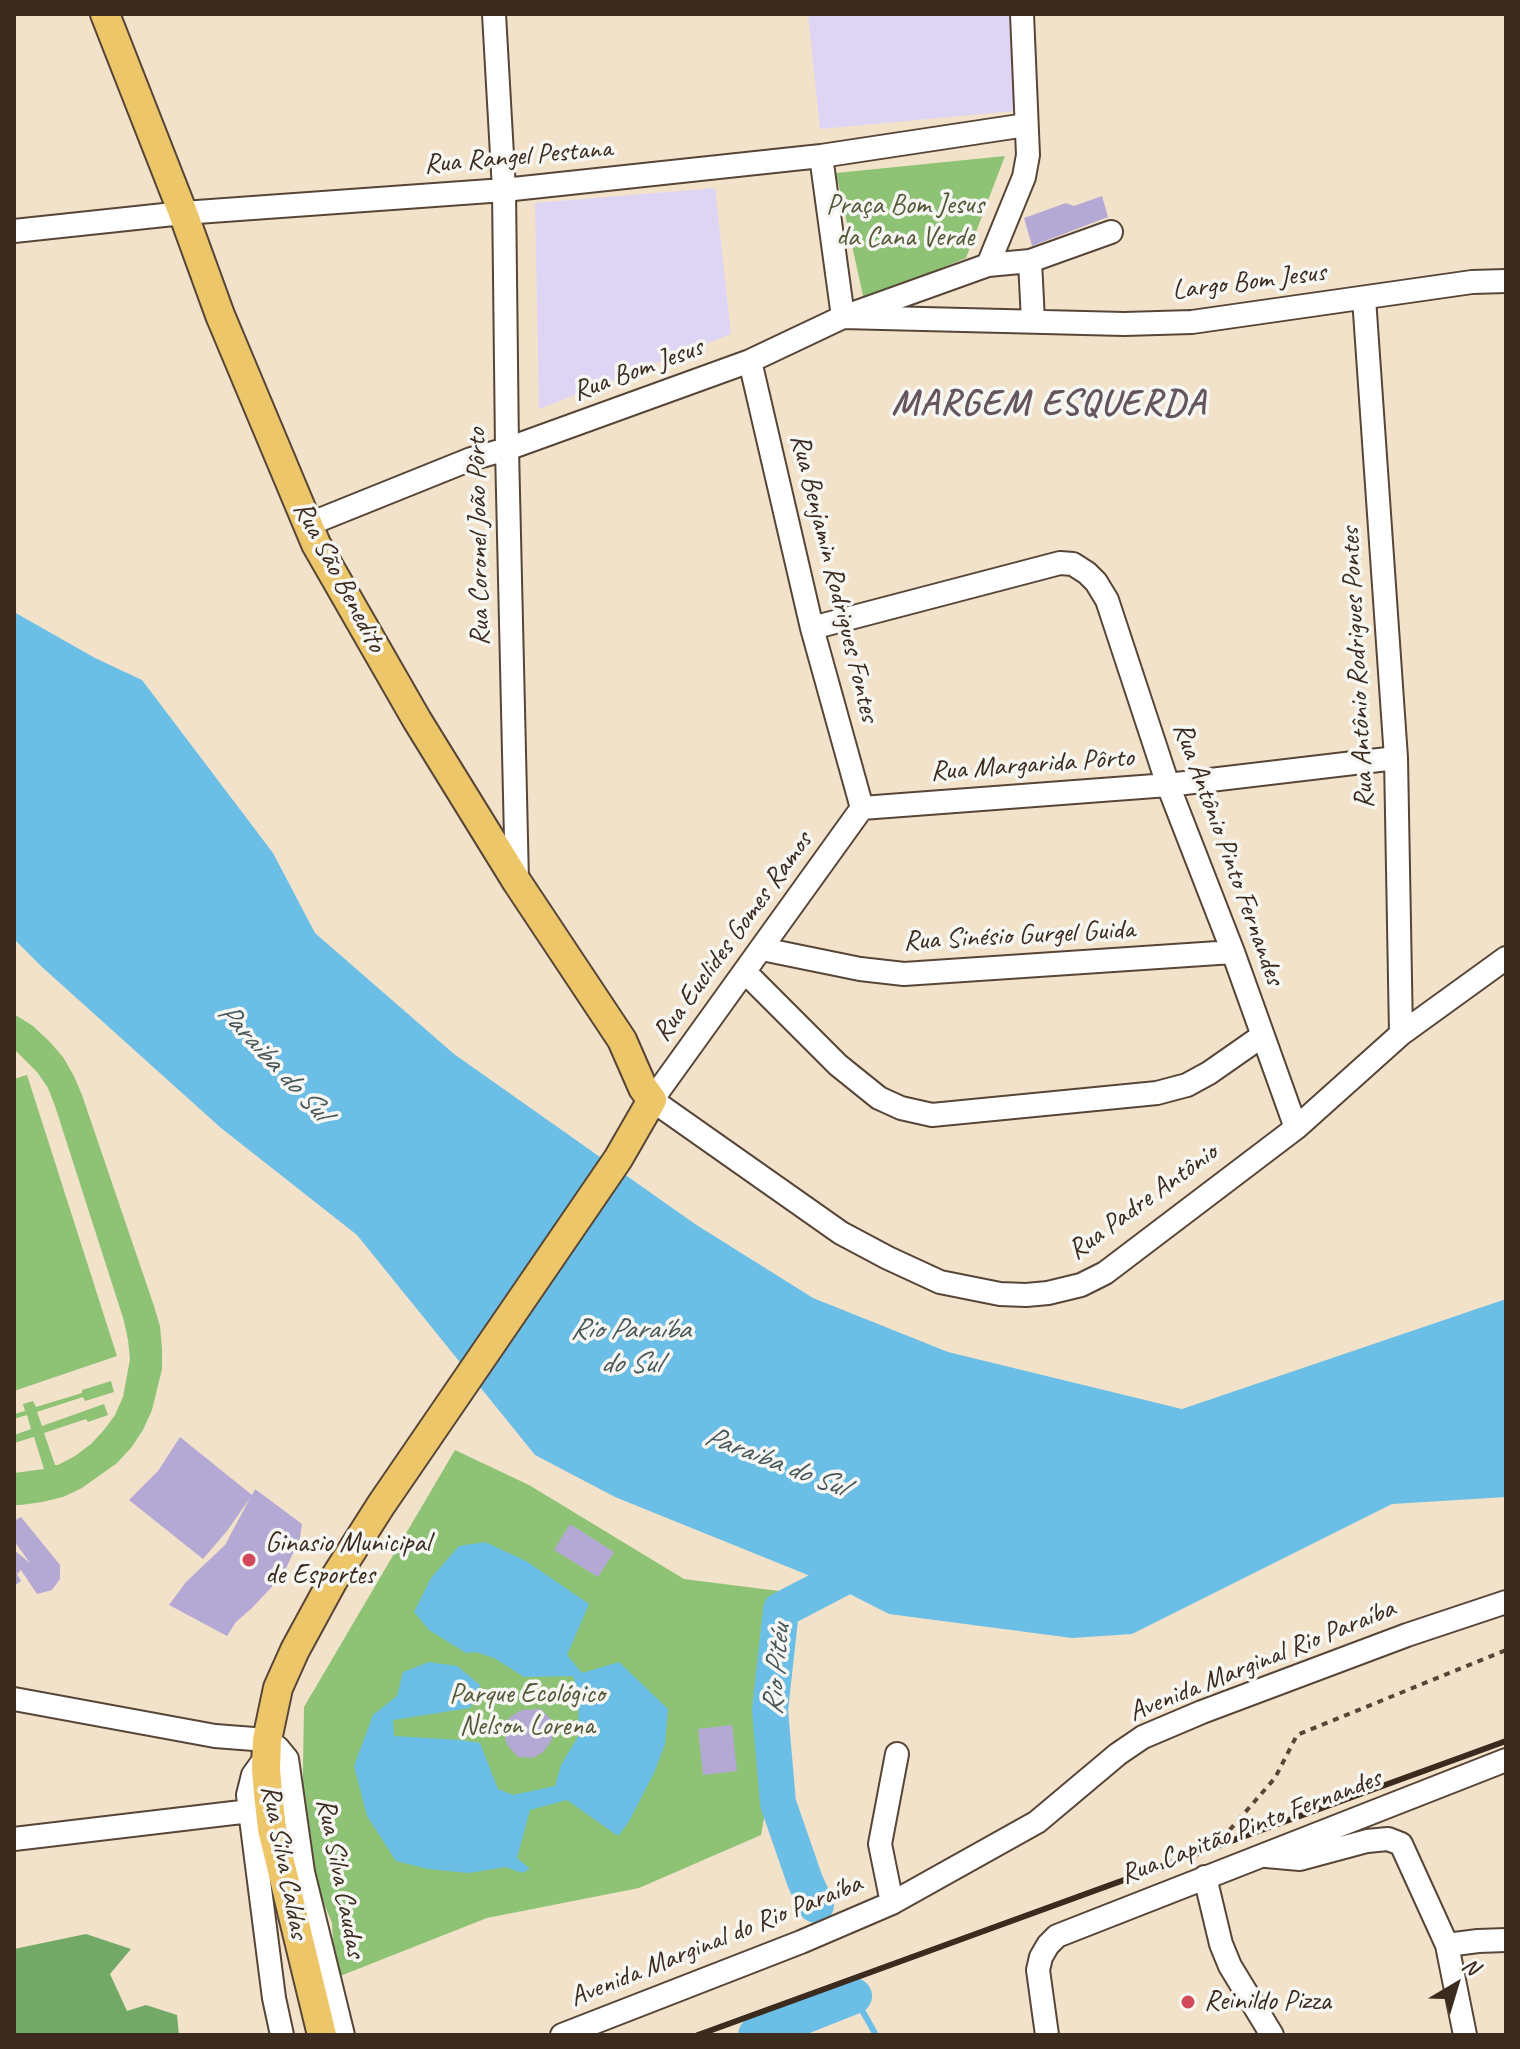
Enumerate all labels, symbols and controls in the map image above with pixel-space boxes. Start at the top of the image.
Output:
street label: Rua Rangel Pestana [423,132,613,182]
park label: Praça Bom Jesus da Cana Verde [826,189,984,255]
street label: Largo Bom Jesus [1170,256,1328,308]
street label: Rua Bom Jesus [568,331,708,409]
district label: MARGEM ESQUERDA [893,383,1205,427]
street label: Rua Coronel João Pôrto [460,428,498,646]
street label: Rua Benjamin Rodrigues Fontes [782,431,886,725]
street label: Rua São Benedito [285,496,393,658]
street label: Rua Antônio Rodrigues Pontes [1334,526,1382,810]
street label: Rua Antônio Pinto Fernandes [1165,718,1291,990]
street label: Rua Margarida Pôrto [929,741,1135,789]
street label: Rua Euclides Gomes Ramos [646,826,820,1048]
street label: Rua Sinésio Gurgel Guida [903,913,1135,959]
water label: Paraiba do Sul [209,996,337,1128]
street label: Rua Padre Antônio [1062,1136,1224,1268]
water label: Rio Paraíba do Sul [570,1312,690,1382]
water label: Paraiba do Sul [700,1419,850,1505]
place label: Ginasio Municipal de Esportes [265,1527,430,1593]
marker: Ginasio Municipal de Esportes [240,1551,258,1569]
street label: Avenida Marginal Rio Paraíba [1124,1592,1400,1730]
water label: Rio Pitéu [755,1624,799,1716]
park label: Parque Ecológico Nelson Lorena [449,1678,605,1744]
street label: Rua Capitão Pinto Fernandes [1116,1762,1386,1892]
street label: Rua Silva Caldas [253,1782,315,1942]
street label: Rua Silva Caudas [308,1795,372,1961]
street label: Avenida Marginal do Rio Paraíba [565,1867,867,2015]
north arrow [1416,1945,1496,2025]
text: N [1457,1951,1485,1981]
place label: Reinildo Pizza [1204,1985,1331,2019]
marker: Reinildo Pizza [1179,1993,1197,2011]

